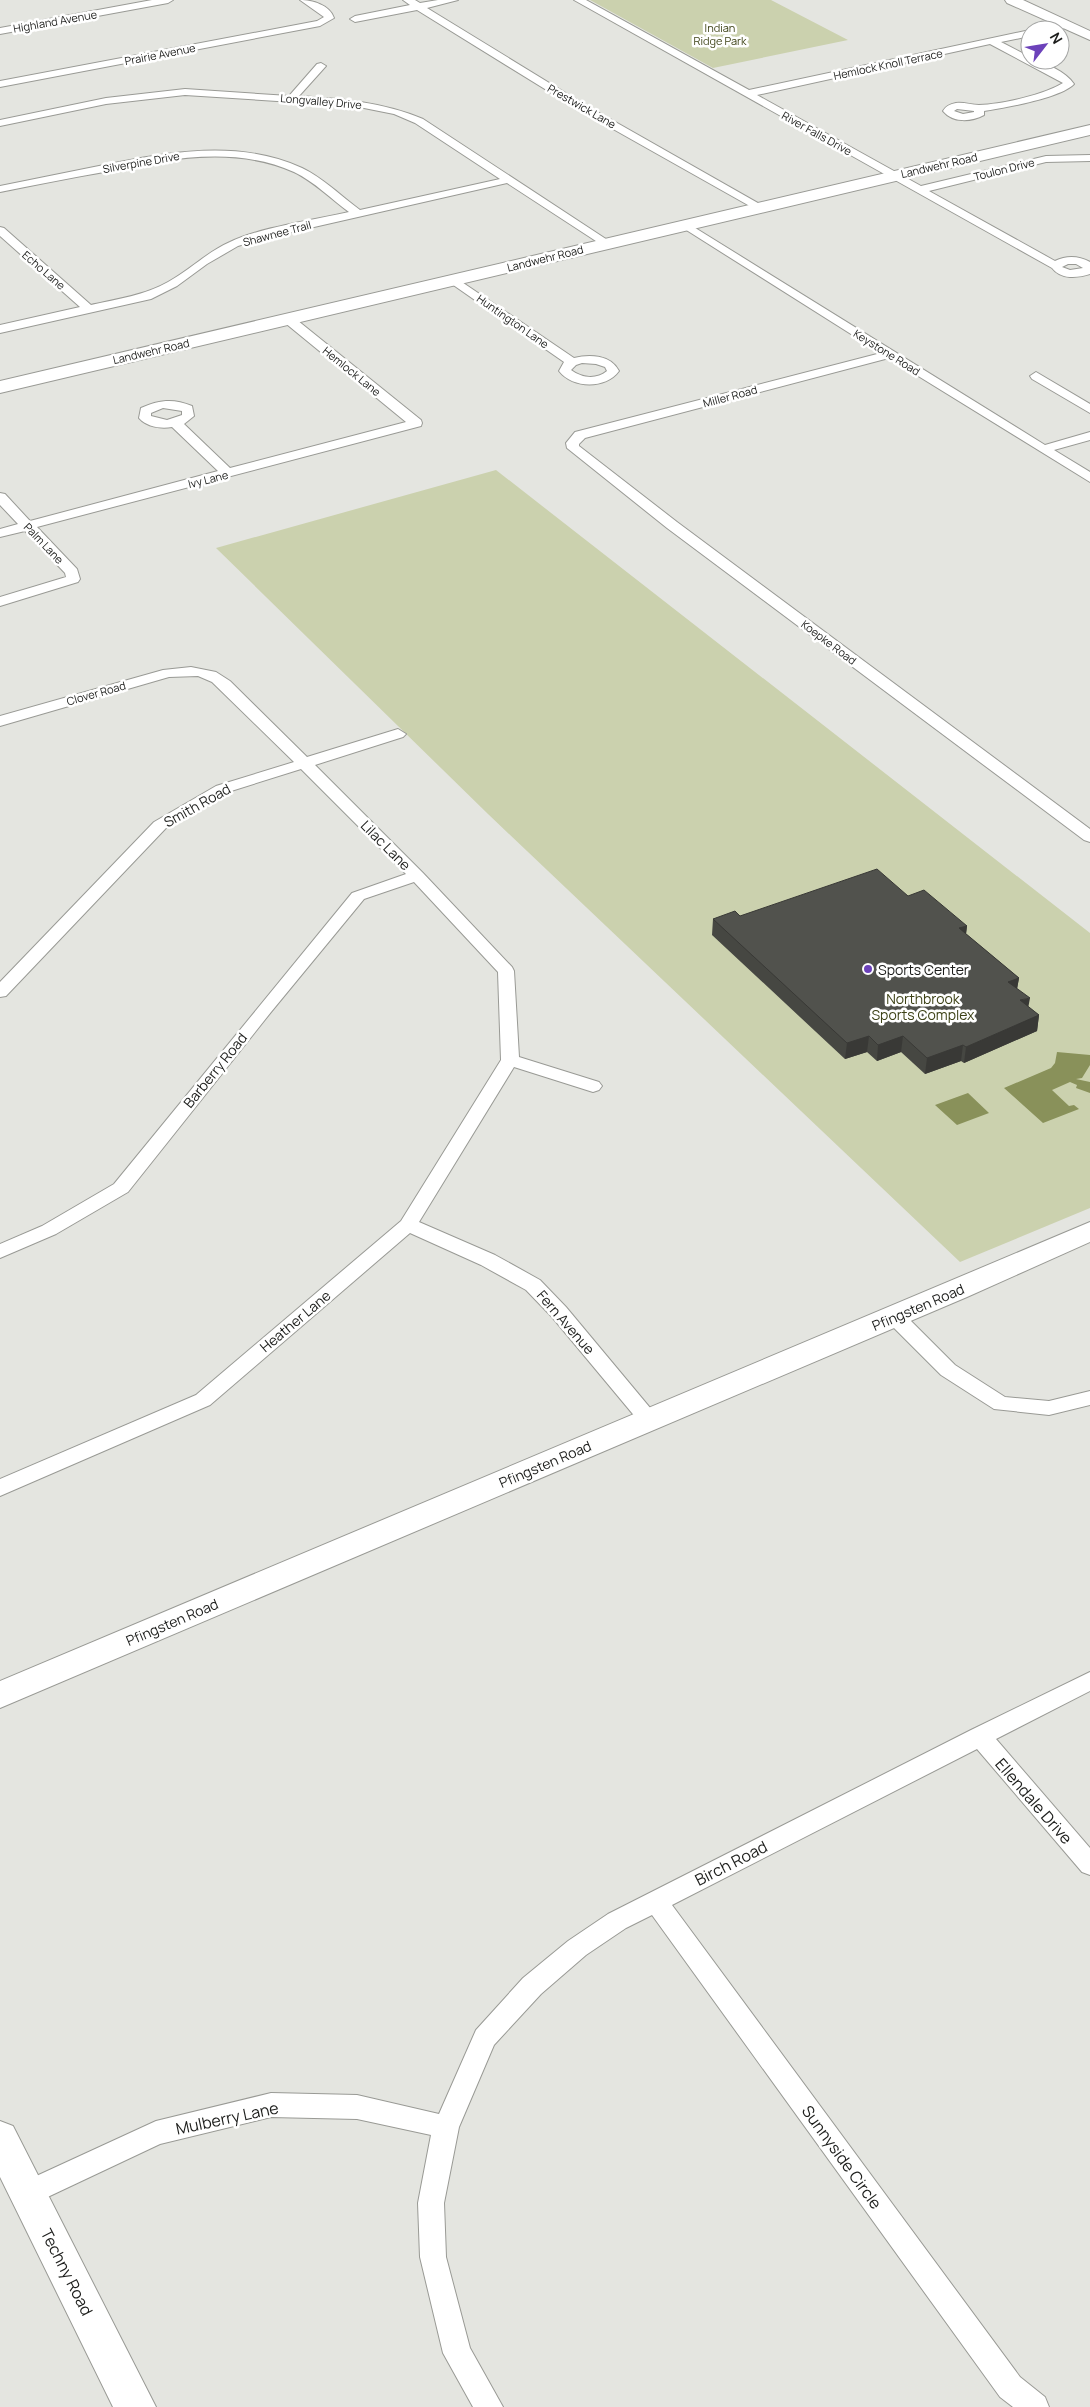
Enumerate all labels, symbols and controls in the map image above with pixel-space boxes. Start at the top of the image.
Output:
street label: Highland Avenue [12,6,99,36]
park label: Indian Ridge Park [693,20,747,48]
north arrow [1020,20,1070,70]
text: N [1046,29,1067,47]
street label: Prairie Avenue [123,40,197,68]
street label: Hemlock Knoll Terrace [832,45,944,83]
street label: Prestwick Lane [545,80,619,132]
street label: Longvalley Drive [280,90,363,112]
street label: River Falls Drive [779,108,855,159]
street label: Silverpine Drive [101,148,181,176]
street label: Landwehr Road [899,149,979,181]
street label: Toulon Drive [972,154,1037,184]
street label: Shawnee Trail [241,217,313,249]
street label: Landwehr Road [505,241,585,275]
street label: Echo Lane [19,247,69,293]
street label: Huntington Lane [474,291,552,352]
street label: Keystone Road [851,326,923,378]
street label: Landwehr Road [111,335,191,367]
street label: Hemlock Lane [320,343,385,399]
street label: Miller Road [701,382,759,410]
street label: Ivy Lane [186,467,230,491]
street label: Palm Lane [21,519,68,567]
street label: Koepke Road [798,616,860,668]
street label: Clover Road [65,677,127,709]
street label: Smith Road [160,779,234,831]
street label: Lilac Lane [357,816,415,874]
place label: Sports Center [878,960,969,979]
marker: Sports Center [862,963,874,975]
park label: Northbrook Sports Complex [871,989,975,1024]
street label: Barberry Road [179,1029,251,1111]
street label: Pfingsten Road [869,1279,967,1335]
street label: Heather Lane [256,1286,334,1356]
street label: Fern Avenue [533,1286,599,1358]
street label: Pfingsten Road [496,1436,594,1492]
street label: Pfingsten Road [123,1594,221,1650]
street label: Ellendale Drive [991,1753,1077,1849]
street label: Birch Road [691,1835,771,1891]
street label: Mulberry Lane [174,2096,280,2140]
street label: Sunnyside Circle [797,2101,887,2213]
street label: Techny Road [36,2225,98,2319]

